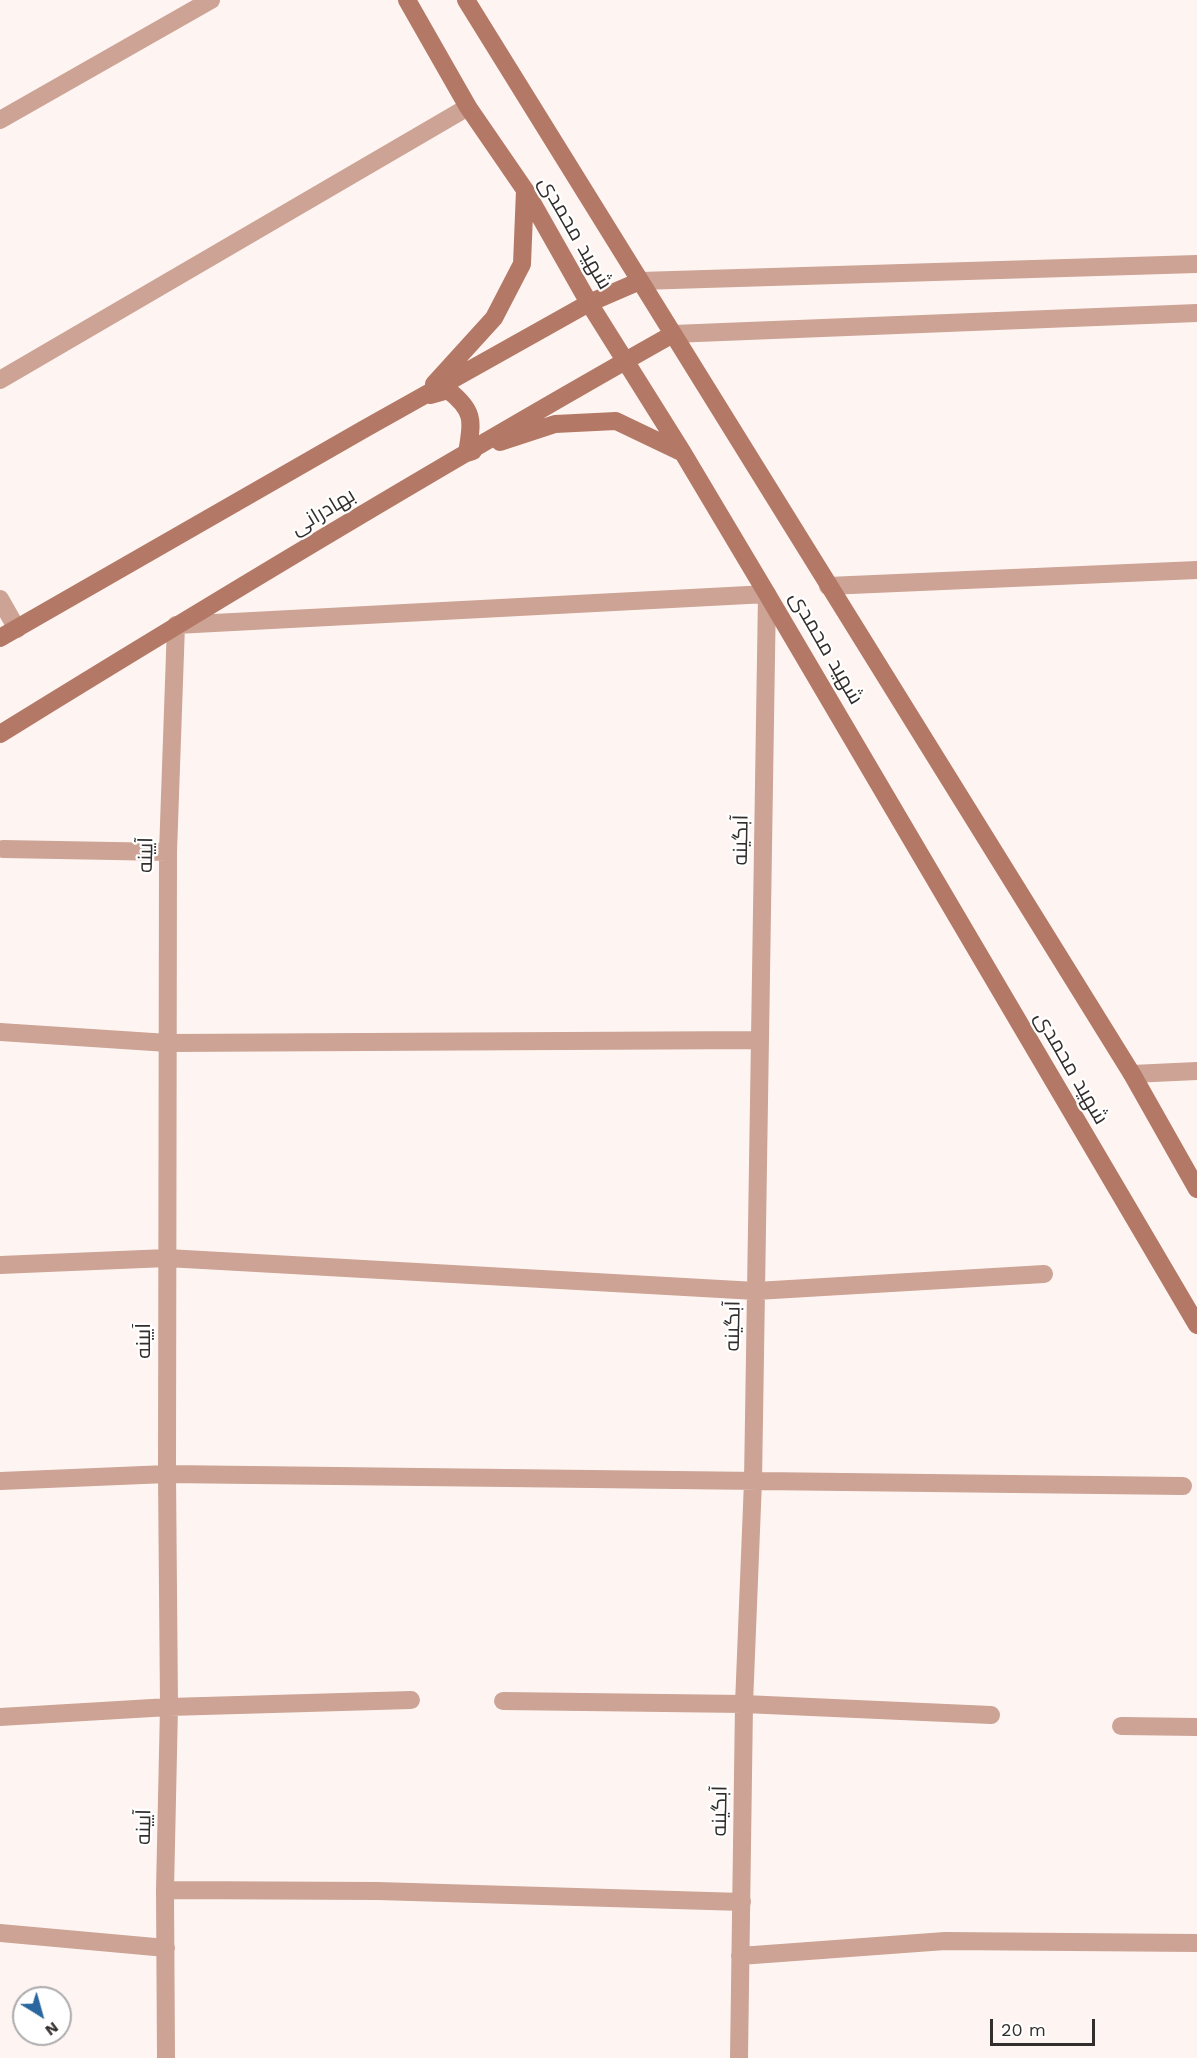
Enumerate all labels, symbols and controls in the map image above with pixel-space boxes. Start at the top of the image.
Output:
street label: شهید محمدی [533,172,617,294]
street label: بهادرانی [286,483,360,541]
street label: شهید محمدی [784,587,868,709]
street label: آبگینه [728,814,754,866]
street label: آیینه [133,837,159,873]
street label: شهید محمدی [1029,1007,1113,1129]
street label: آبگینه [720,1300,746,1352]
street label: آیینه [131,1323,157,1359]
street label: آبگینه [707,1785,733,1837]
street label: آیینه [131,1809,157,1845]
north arrow [12,1986,72,2046]
scale bar [993,2007,1098,2045]
text: N [41,2018,62,2040]
text: 20 m [1001,2019,1046,2040]

